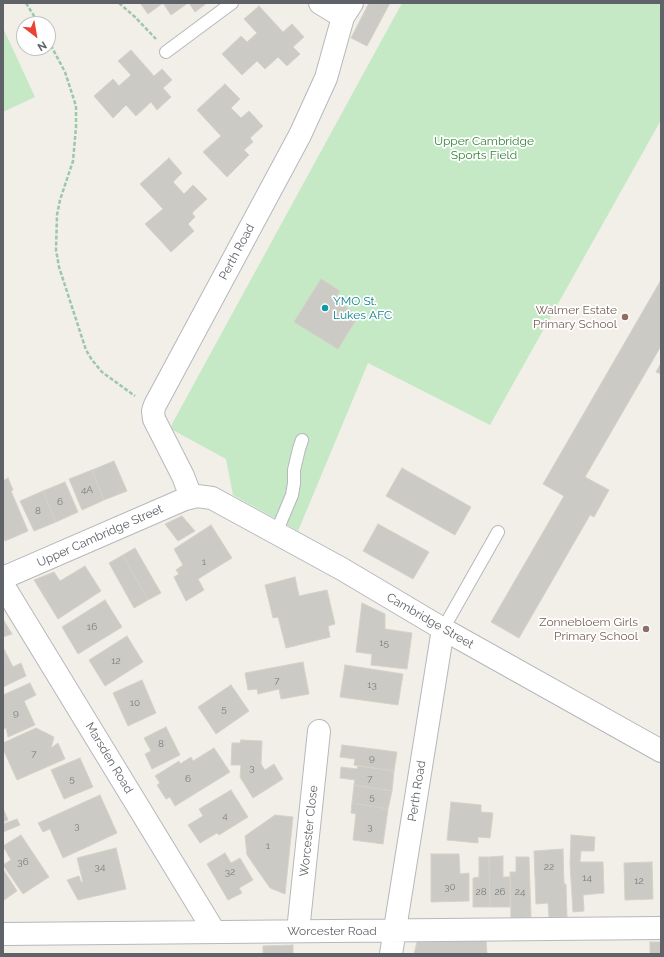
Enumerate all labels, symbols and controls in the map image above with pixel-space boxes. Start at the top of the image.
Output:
north arrow [16,16,56,56]
text: N [35,38,49,54]
park label: Upper Cambridge Sports Field [434,134,534,162]
street label: Perth Road [216,221,258,283]
place label: YMO St. Lukes AFC [333,294,392,322]
marker: YMO St. Lukes AFC [320,303,330,313]
place label: Walmer Estate Primary School [533,303,617,331]
marker: Walmer Estate Primary School [620,312,630,322]
house number: 4A [81,484,93,496]
house number: 6 [57,496,63,508]
street label: Upper Cambridge Street [35,502,165,570]
house number: 8 [35,505,41,517]
house number: 1 [202,556,206,568]
street label: Cambridge Street [384,590,476,652]
place label: Zonnebloem Girls Primary School [539,615,638,643]
house number: 16 [87,621,97,633]
marker: Zonnebloem Girls Primary School [641,624,651,634]
house number: 15 [379,637,389,649]
house number: 12 [111,655,121,667]
house number: 7 [274,675,280,687]
house number: 13 [367,679,377,691]
house number: 10 [130,697,140,709]
house number: 5 [221,703,227,715]
house number: 9 [13,707,19,719]
street label: Marsden Road [82,720,136,796]
house number: 8 [158,738,164,750]
house number: 7 [31,748,37,760]
house number: 9 [369,752,375,764]
street label: Perth Road [405,760,429,822]
house number: 3 [249,762,255,774]
house number: 5 [69,773,75,785]
house number: 6 [185,773,191,785]
house number: 7 [367,773,373,785]
street label: Worcester Close [297,785,321,877]
house number: 5 [369,791,375,803]
house number: 4 [222,810,228,822]
house number: 3 [74,820,80,832]
house number: 3 [367,821,373,833]
house number: 1 [266,840,270,852]
house number: 36 [17,856,29,868]
house number: 34 [95,861,105,873]
house number: 22 [544,861,554,873]
house number: 32 [225,866,235,878]
house number: 14 [582,872,592,884]
house number: 12 [634,875,644,887]
house number: 30 [444,881,456,893]
house number: 28 [475,886,487,898]
house number: 26 [494,886,506,898]
house number: 24 [515,886,525,898]
street label: Worcester Road [287,924,377,938]

